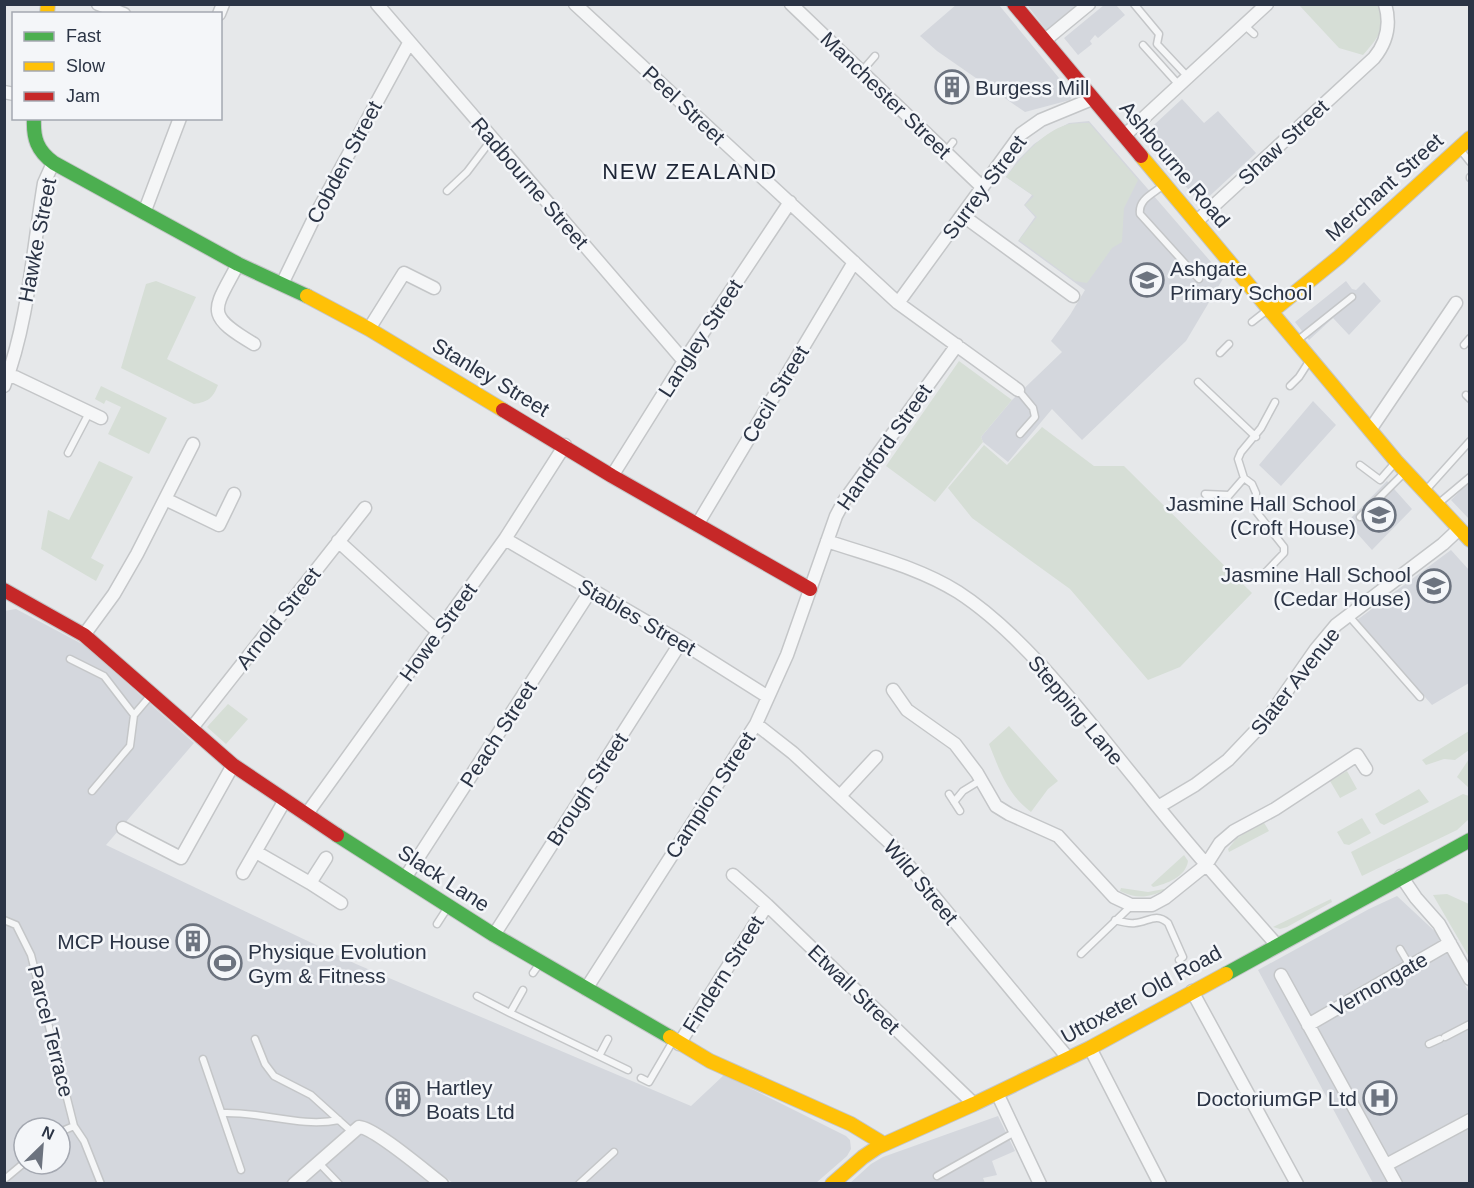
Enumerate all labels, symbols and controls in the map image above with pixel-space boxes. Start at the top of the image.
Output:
legend [12,12,222,120]
text: Fast [66,26,101,46]
street label: Manchester Street [816,27,956,163]
text: Slow [66,56,106,76]
street label: Peel Street [638,61,730,149]
building icon: Burgess Mill [934,69,970,105]
place label: Burgess Mill [975,76,1089,99]
text: Jam [66,86,100,106]
street label: Shaw Street [1233,94,1333,189]
street label: Ashbourne Road [1116,96,1234,232]
street label: Cobden Street [302,97,386,227]
street label: Radbourne Street [467,113,593,253]
street label: Merchant Street [1321,128,1447,246]
street label: Surrey Street [938,131,1031,243]
district label: NEW ZEALAND [602,159,778,184]
street label: Hawke Street [14,176,60,304]
place label: Ashgate Primary School [1170,257,1312,304]
school or university icon: Ashgate Primary School [1129,262,1165,298]
street label: Langley Street [653,275,747,401]
street label: Stanley Street [429,333,554,421]
street label: Cecil Street [737,341,813,446]
street label: Handford Street [832,380,936,514]
place label: Jasmine Hall School (Croft House) [1166,492,1356,539]
school or university icon: Jasmine Hall School (Croft House) [1361,497,1397,533]
street label: Arnold Street [231,563,325,673]
place label: Jasmine Hall School (Cedar House) [1221,563,1411,610]
school or university icon: Jasmine Hall School (Cedar House) [1416,568,1452,604]
street label: Stables Street [574,574,700,660]
street label: Howe Street [395,578,481,686]
street label: Slater Avenue [1246,623,1344,739]
street label: Stepping Lane [1024,651,1128,769]
street label: Peach Street [455,677,541,791]
street label: Campion Street [661,727,759,862]
street label: Brough Street [542,728,632,850]
street label: Wild Street [879,835,963,929]
street label: Slack Lane [394,840,494,916]
street label: Findern Street [678,911,768,1037]
building icon: MCP House [175,923,211,959]
place label: MCP House [57,930,170,953]
place label: Physique Evolution Gym & Fitness [248,940,427,987]
street label: Etwall Street [804,940,905,1038]
street label: Uttoxeter Old Road [1057,940,1225,1048]
sports icon: Physique Evolution Gym & Fitness [207,945,243,981]
street label: Vernongate [1327,947,1431,1021]
street label: Parcel Terrace [24,963,78,1099]
place label: Hartley Boats Ltd [426,1076,515,1123]
hospital icon: DoctoriumGP Ltd [1362,1080,1398,1116]
building icon: Hartley Boats Ltd [385,1081,421,1117]
place label: DoctoriumGP Ltd [1196,1087,1357,1110]
north arrow [12,1116,72,1176]
text: N [39,1123,57,1143]

